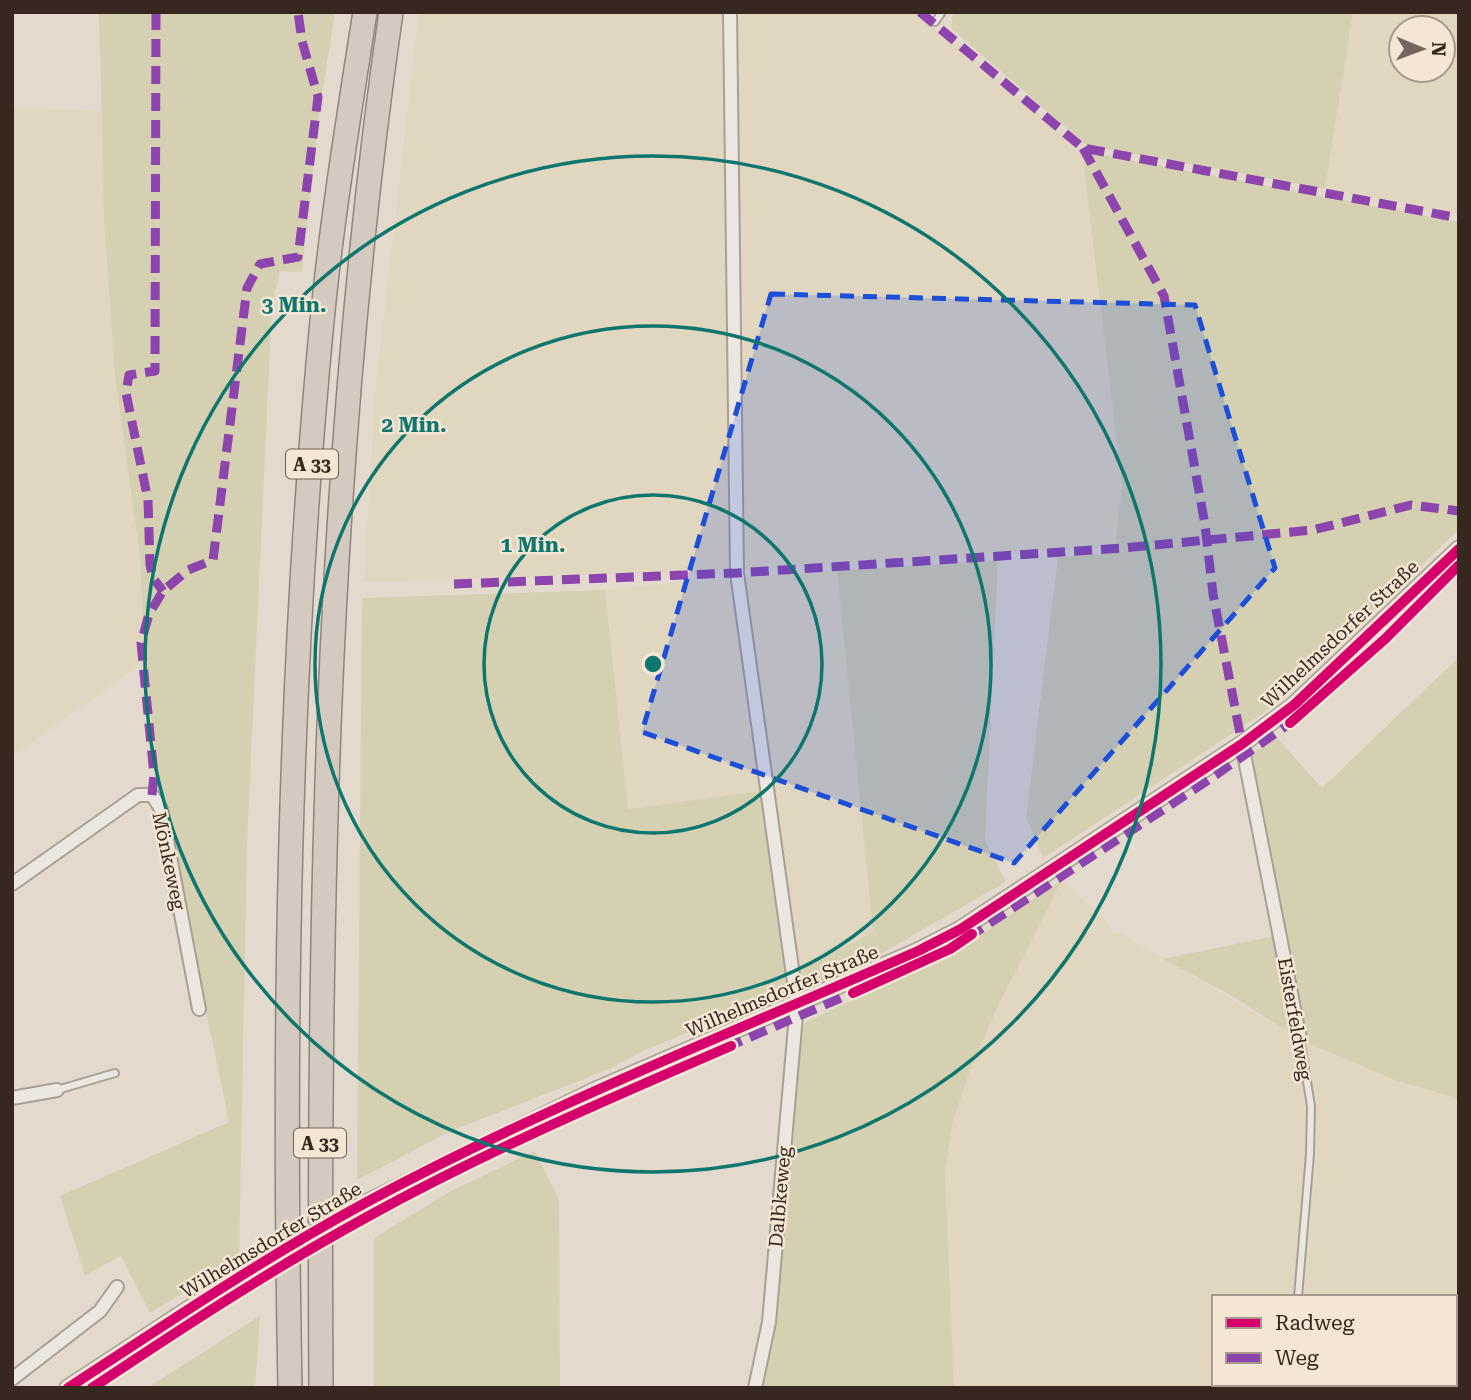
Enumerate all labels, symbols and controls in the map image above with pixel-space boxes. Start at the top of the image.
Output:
north arrow [1387,14,1457,84]
text: N [1427,42,1450,57]
text: 3 Min. [261,293,327,317]
text: 2 Min. [381,413,447,437]
road number: A 33 [286,450,338,478]
text: 1 Min. [500,533,566,557]
street label: Wilhelmsdorfer Straße [1256,555,1424,713]
centre of rings [641,652,665,676]
street label: Mönkeweg [147,810,191,912]
street label: Wilhelmsdorfer Straße [682,940,882,1042]
street label: Eisterfeldweg [1273,956,1317,1083]
road number: A 33 [294,1128,346,1158]
street label: Dalbkeweg [764,1145,796,1248]
street label: Wilhelmsdorfer Straße [176,1177,366,1303]
legend [1212,1295,1457,1386]
text: Radweg [1275,1311,1354,1335]
text: Weg [1275,1346,1319,1370]

